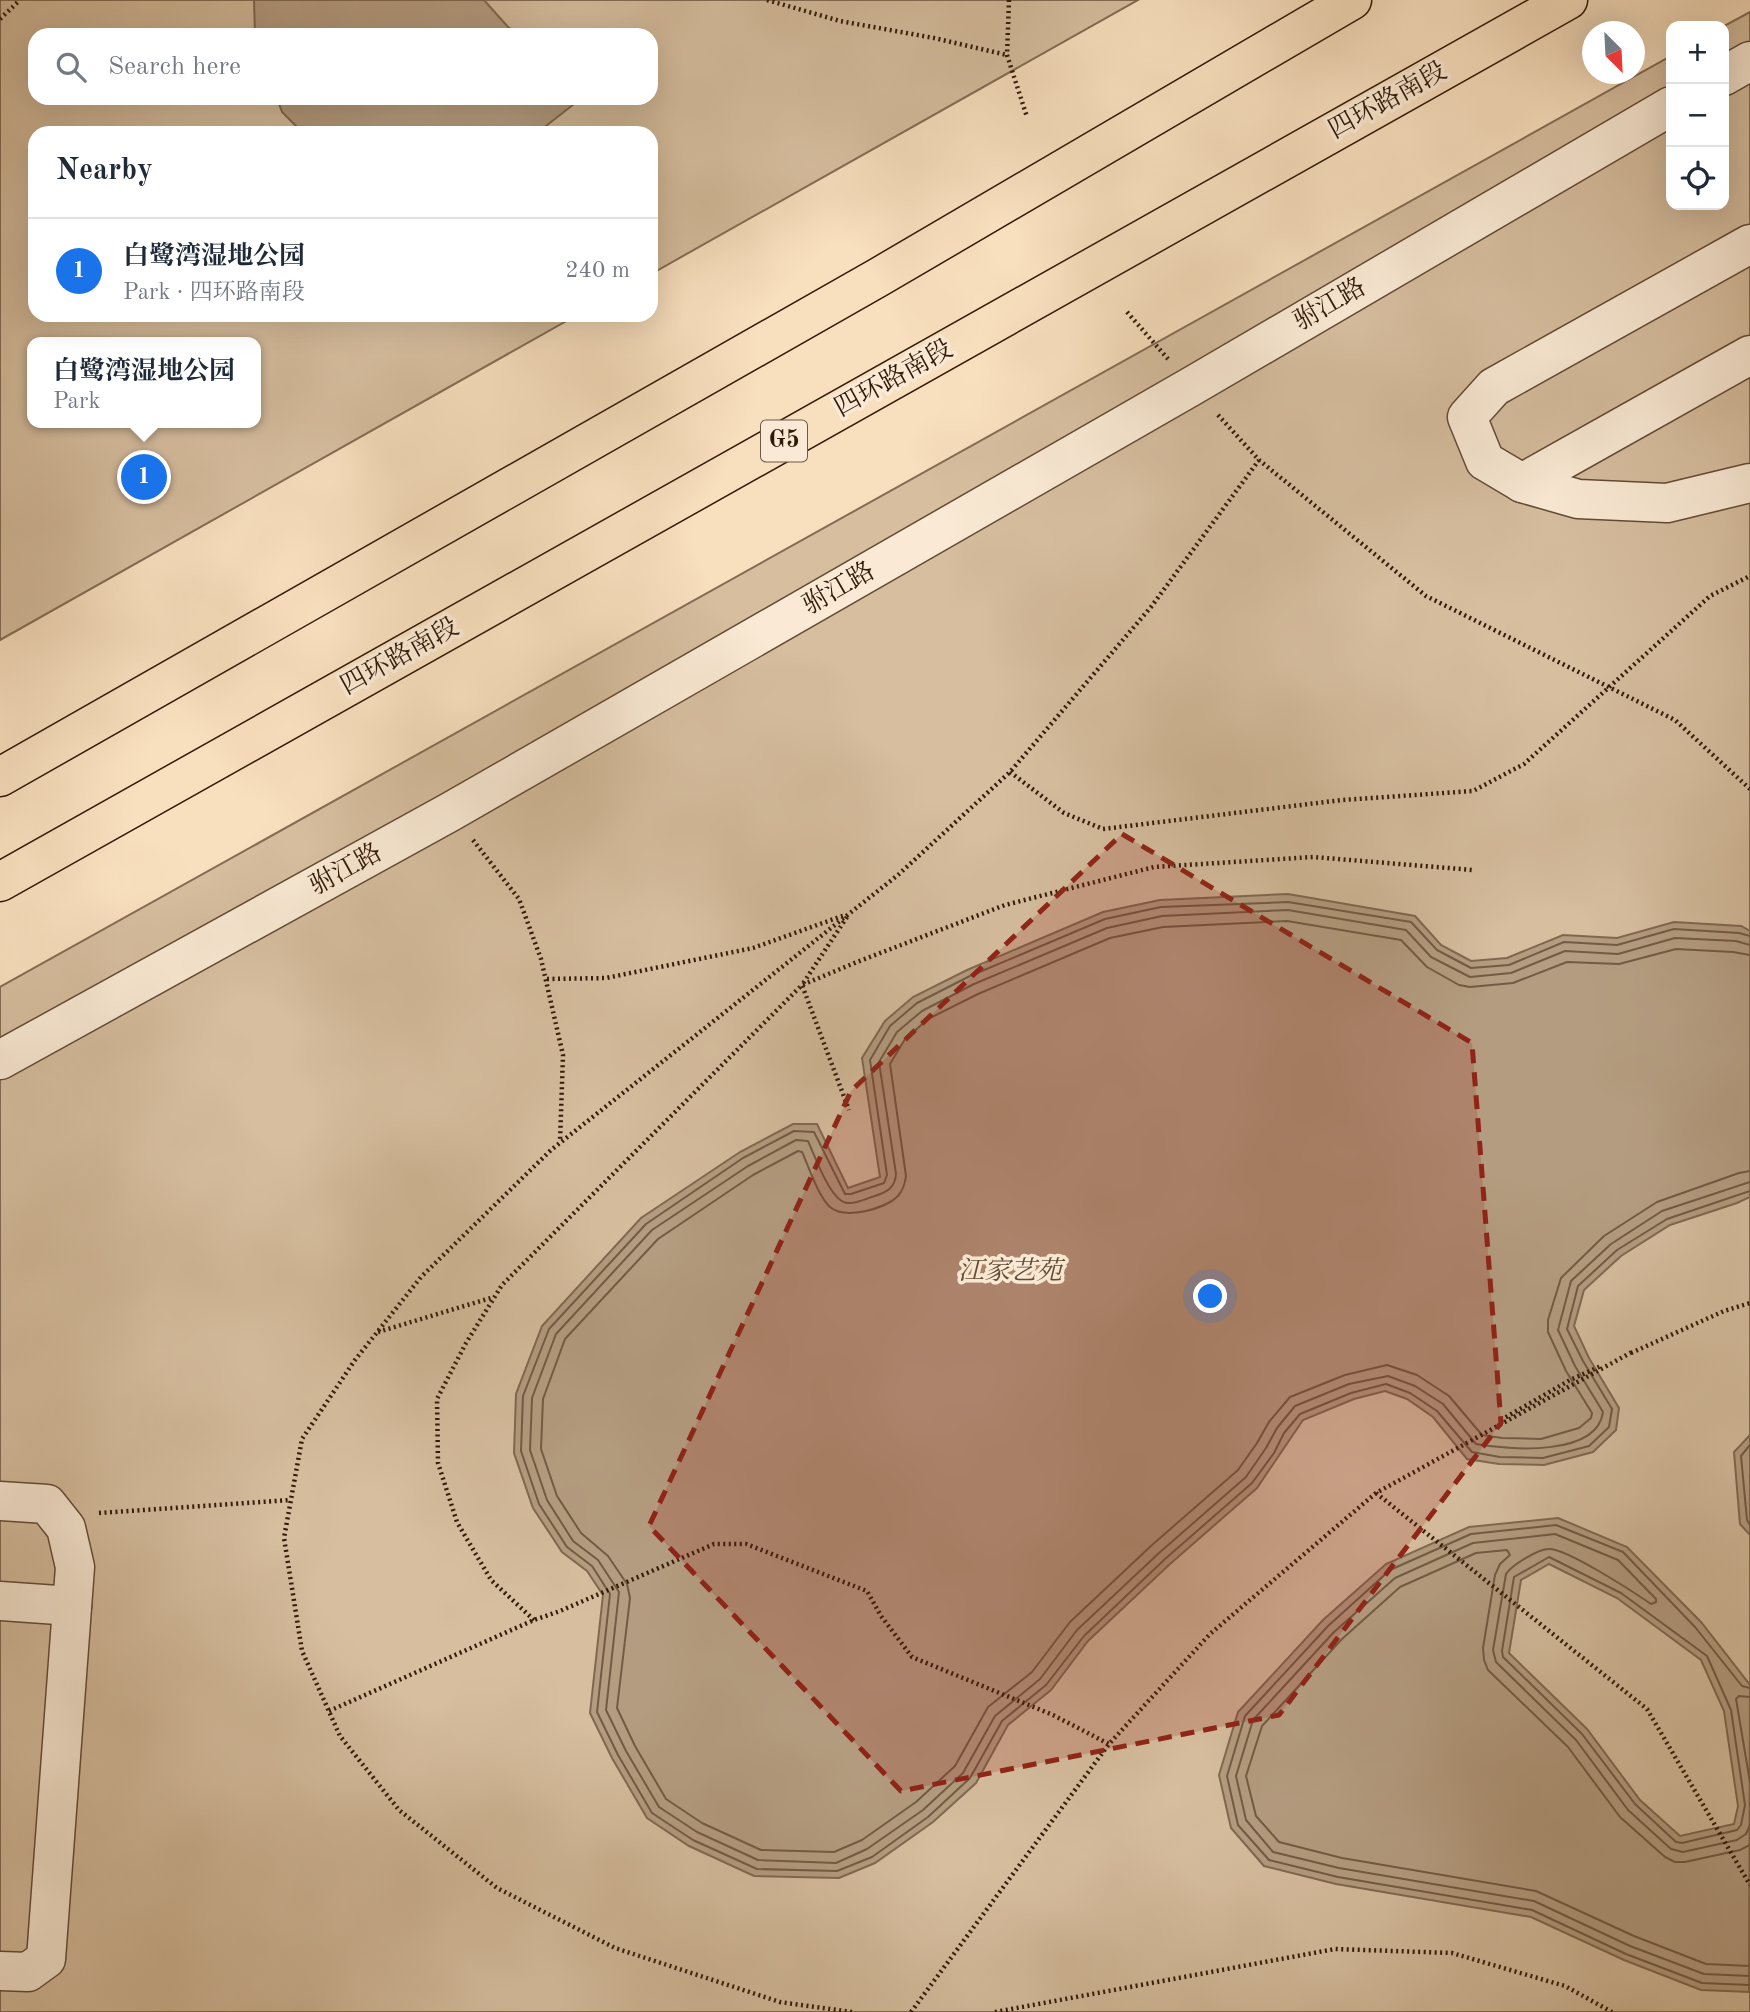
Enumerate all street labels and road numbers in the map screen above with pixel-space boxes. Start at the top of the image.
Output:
street label: 四环路南段 [1324,56,1451,144]
street label: 驸江路 [1289,273,1370,336]
street label: 四环路南段 [830,334,957,422]
road number: G5 [761,420,807,462]
street label: 驸江路 [798,557,879,620]
street label: 四环路南段 [336,612,463,700]
street label: 驸江路 [305,838,386,900]

